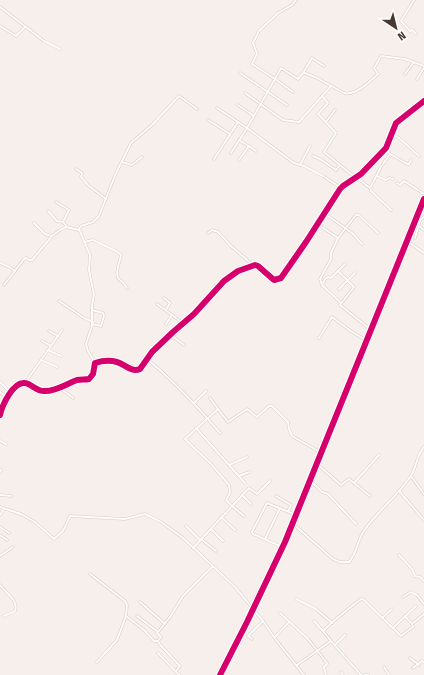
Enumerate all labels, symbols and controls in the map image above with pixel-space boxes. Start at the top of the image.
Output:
north arrow [376,8,416,48]
text: N [395,29,408,43]

